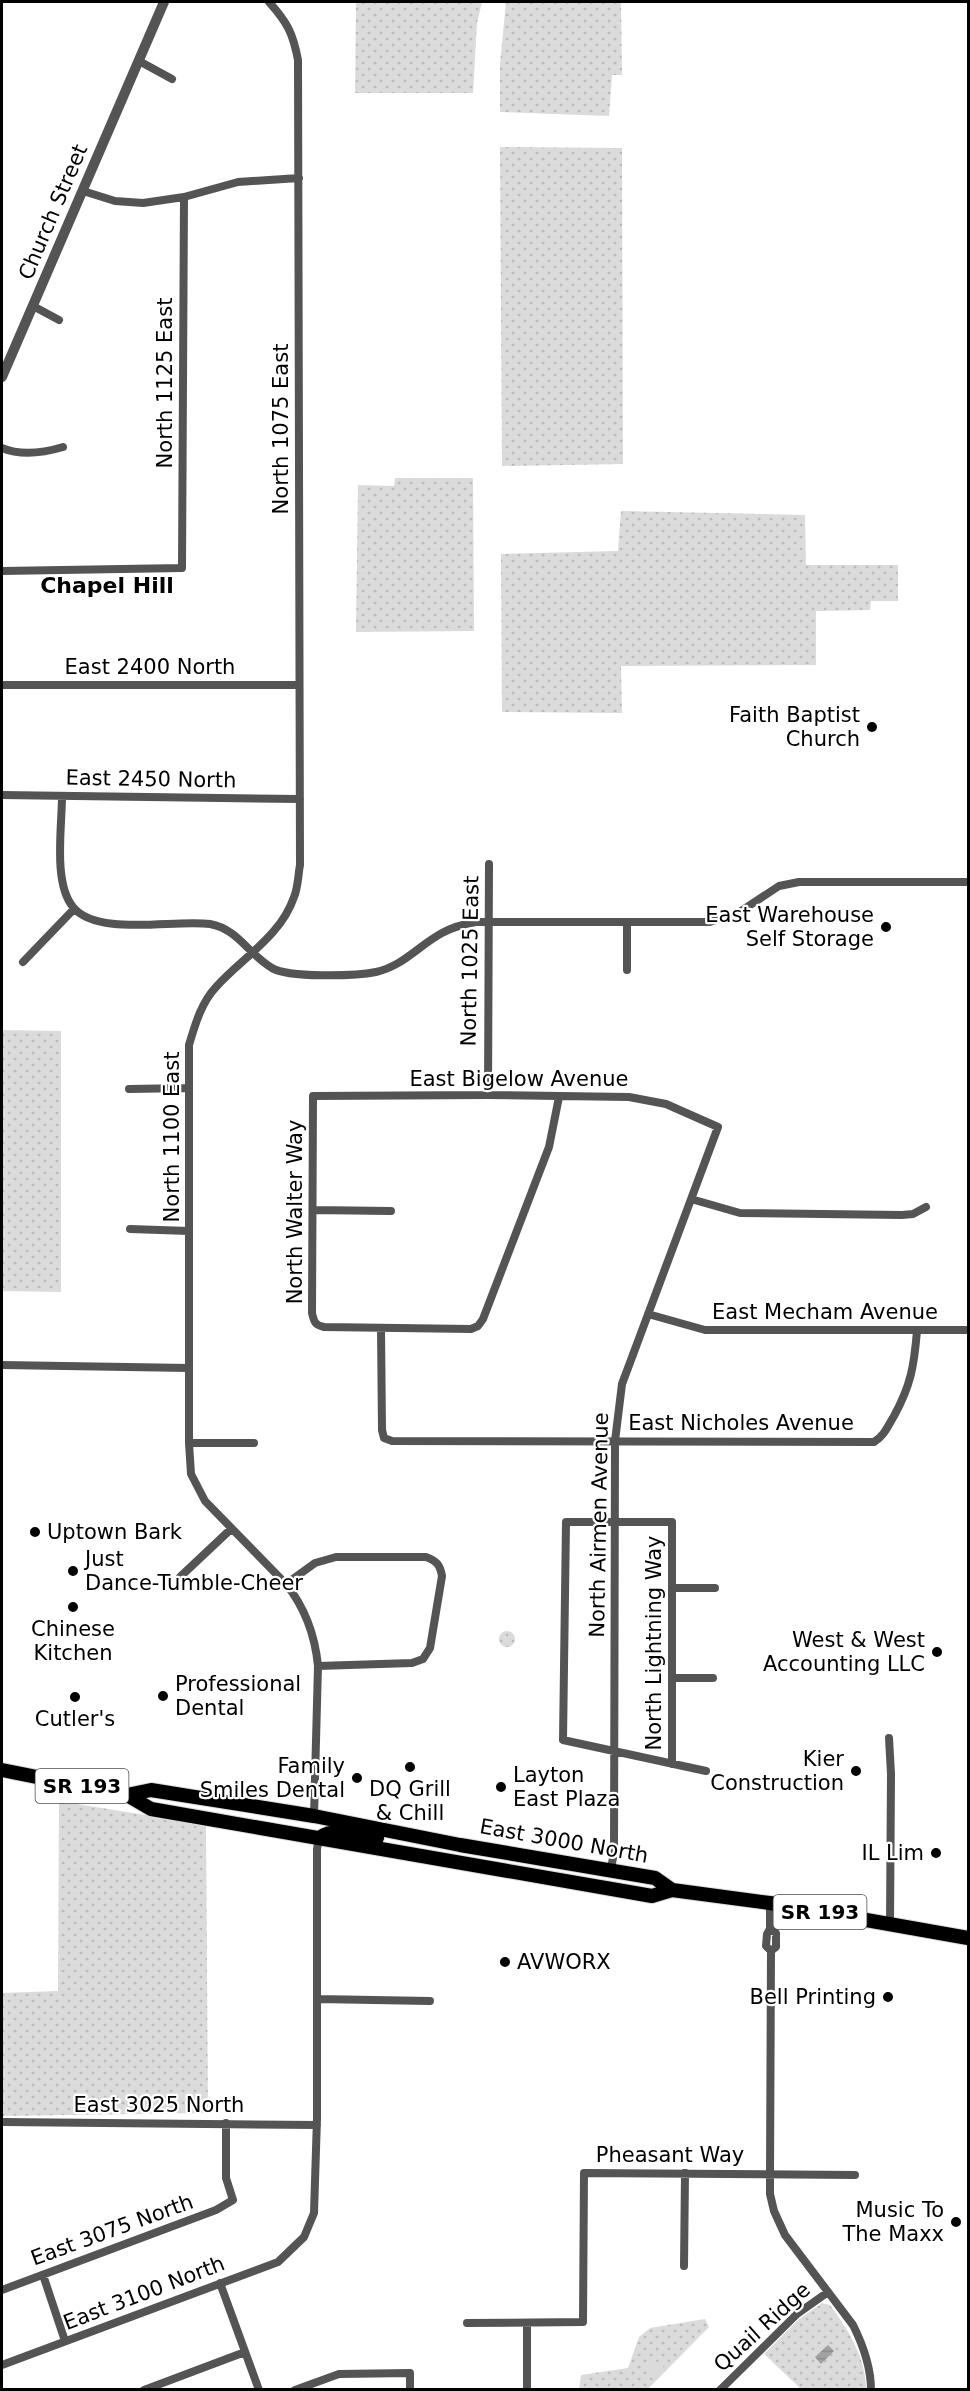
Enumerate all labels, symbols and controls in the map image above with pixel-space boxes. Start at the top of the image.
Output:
street label: Church Street [14,141,92,283]
street label: North 1125 East [153,298,177,468]
street label: North 1075 East [269,344,293,514]
district label: Chapel Hill [40,573,174,598]
street label: East 2400 North [65,655,235,679]
place label: Faith Baptist Church [729,703,860,751]
marker: Faith Baptist Church [865,720,879,734]
street label: East 2450 North [65,766,237,792]
street label: North 1025 East [457,875,483,1047]
place label: East Warehouse Self Storage [705,903,874,951]
marker: East Warehouse Self Storage [879,920,893,934]
street label: North 1100 East [160,1052,184,1222]
street label: East Bigelow Avenue [409,1067,629,1091]
street label: North Walter Way [283,1120,307,1304]
street label: East Mecham Avenue [712,1300,938,1324]
street label: East Nicholes Avenue [628,1411,854,1435]
street label: North Airmen Avenue [585,1412,613,1638]
place label: Uptown Bark [47,1520,183,1544]
marker: Uptown Bark [28,1525,42,1539]
street label: North Lightning Way [642,1536,666,1751]
place label: Just Dance-Tumble-Cheer [83,1547,303,1595]
marker: Just Dance-Tumble-Cheer [66,1564,80,1578]
marker: Chinese Kitchen [66,1600,80,1614]
place label: Chinese Kitchen [31,1617,115,1665]
place label: West & West Accounting LLC [763,1628,925,1676]
marker: West & West Accounting LLC [930,1645,944,1659]
place label: Professional Dental [175,1672,301,1720]
marker: Professional Dental [156,1689,170,1703]
marker: Cutler's [68,1690,82,1704]
place label: Cutler's [35,1707,115,1731]
place label: Kier Construction [710,1747,844,1795]
place label: Family Smiles Dental [200,1754,345,1802]
marker: DQ Grill & Chill [403,1760,417,1774]
place label: Layton East Plaza [513,1763,620,1811]
marker: Kier Construction [849,1764,863,1778]
road number: SR 193 [36,1769,128,1803]
marker: Family Smiles Dental [350,1771,364,1785]
place label: DQ Grill & Chill [369,1777,451,1825]
marker: Layton East Plaza [494,1780,508,1794]
street label: East 3000 North [478,1814,650,1868]
place label: IL Lim [861,1841,924,1865]
marker: IL Lim [929,1846,943,1860]
road number: SR 193 [774,1895,866,1929]
place label: AVWORX [517,1950,611,1974]
marker: AVWORX [498,1955,512,1969]
place label: Bell Printing [750,1985,876,2009]
marker: Bell Printing [881,1990,895,2004]
street label: East 3025 North [74,2093,244,2117]
street label: Pheasant Way [596,2143,744,2167]
street label: East 3075 North [28,2190,196,2270]
place label: Music To The Maxx [841,2198,944,2246]
marker: Music To The Maxx [949,2215,963,2229]
street label: East 3100 North [60,2251,228,2335]
street label: Quail Ridge [709,2278,815,2376]

